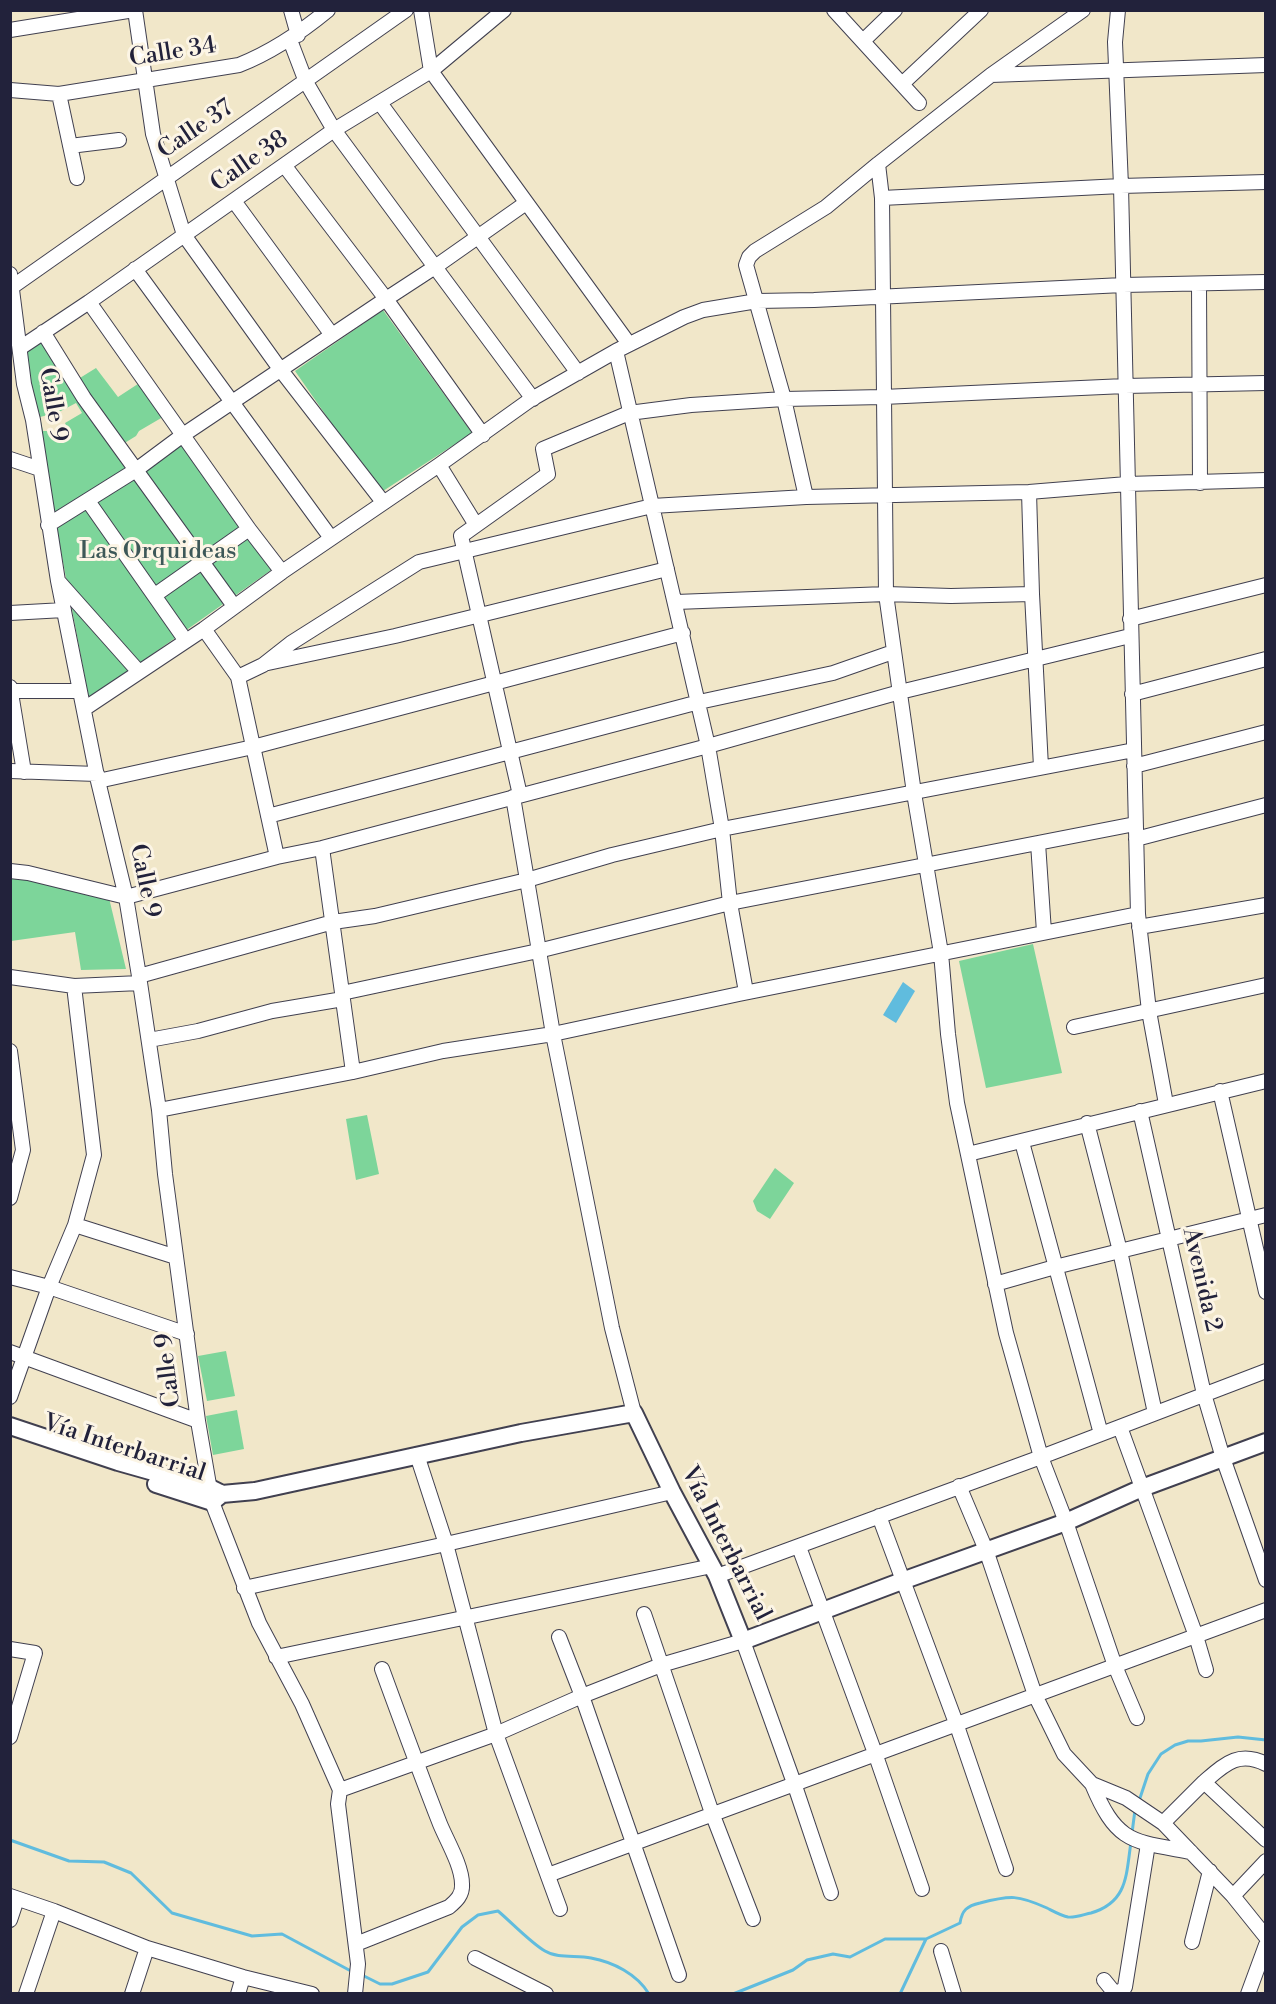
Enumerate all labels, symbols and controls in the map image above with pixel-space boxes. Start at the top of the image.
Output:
street label: Calle 34 [127,32,219,74]
street label: Calle 37 [153,94,239,166]
street label: Calle 38 [206,125,294,199]
street label: Calle 9 [31,366,73,444]
park label: Las Orquideas [79,538,237,566]
street label: Calle 9 [122,842,166,920]
street label: Avenida 2 [1175,1225,1227,1335]
street label: Calle 9 [150,1331,188,1409]
street label: Vía Interbarrial [39,1409,209,1489]
street label: Vía Interbarrial [674,1462,776,1626]

